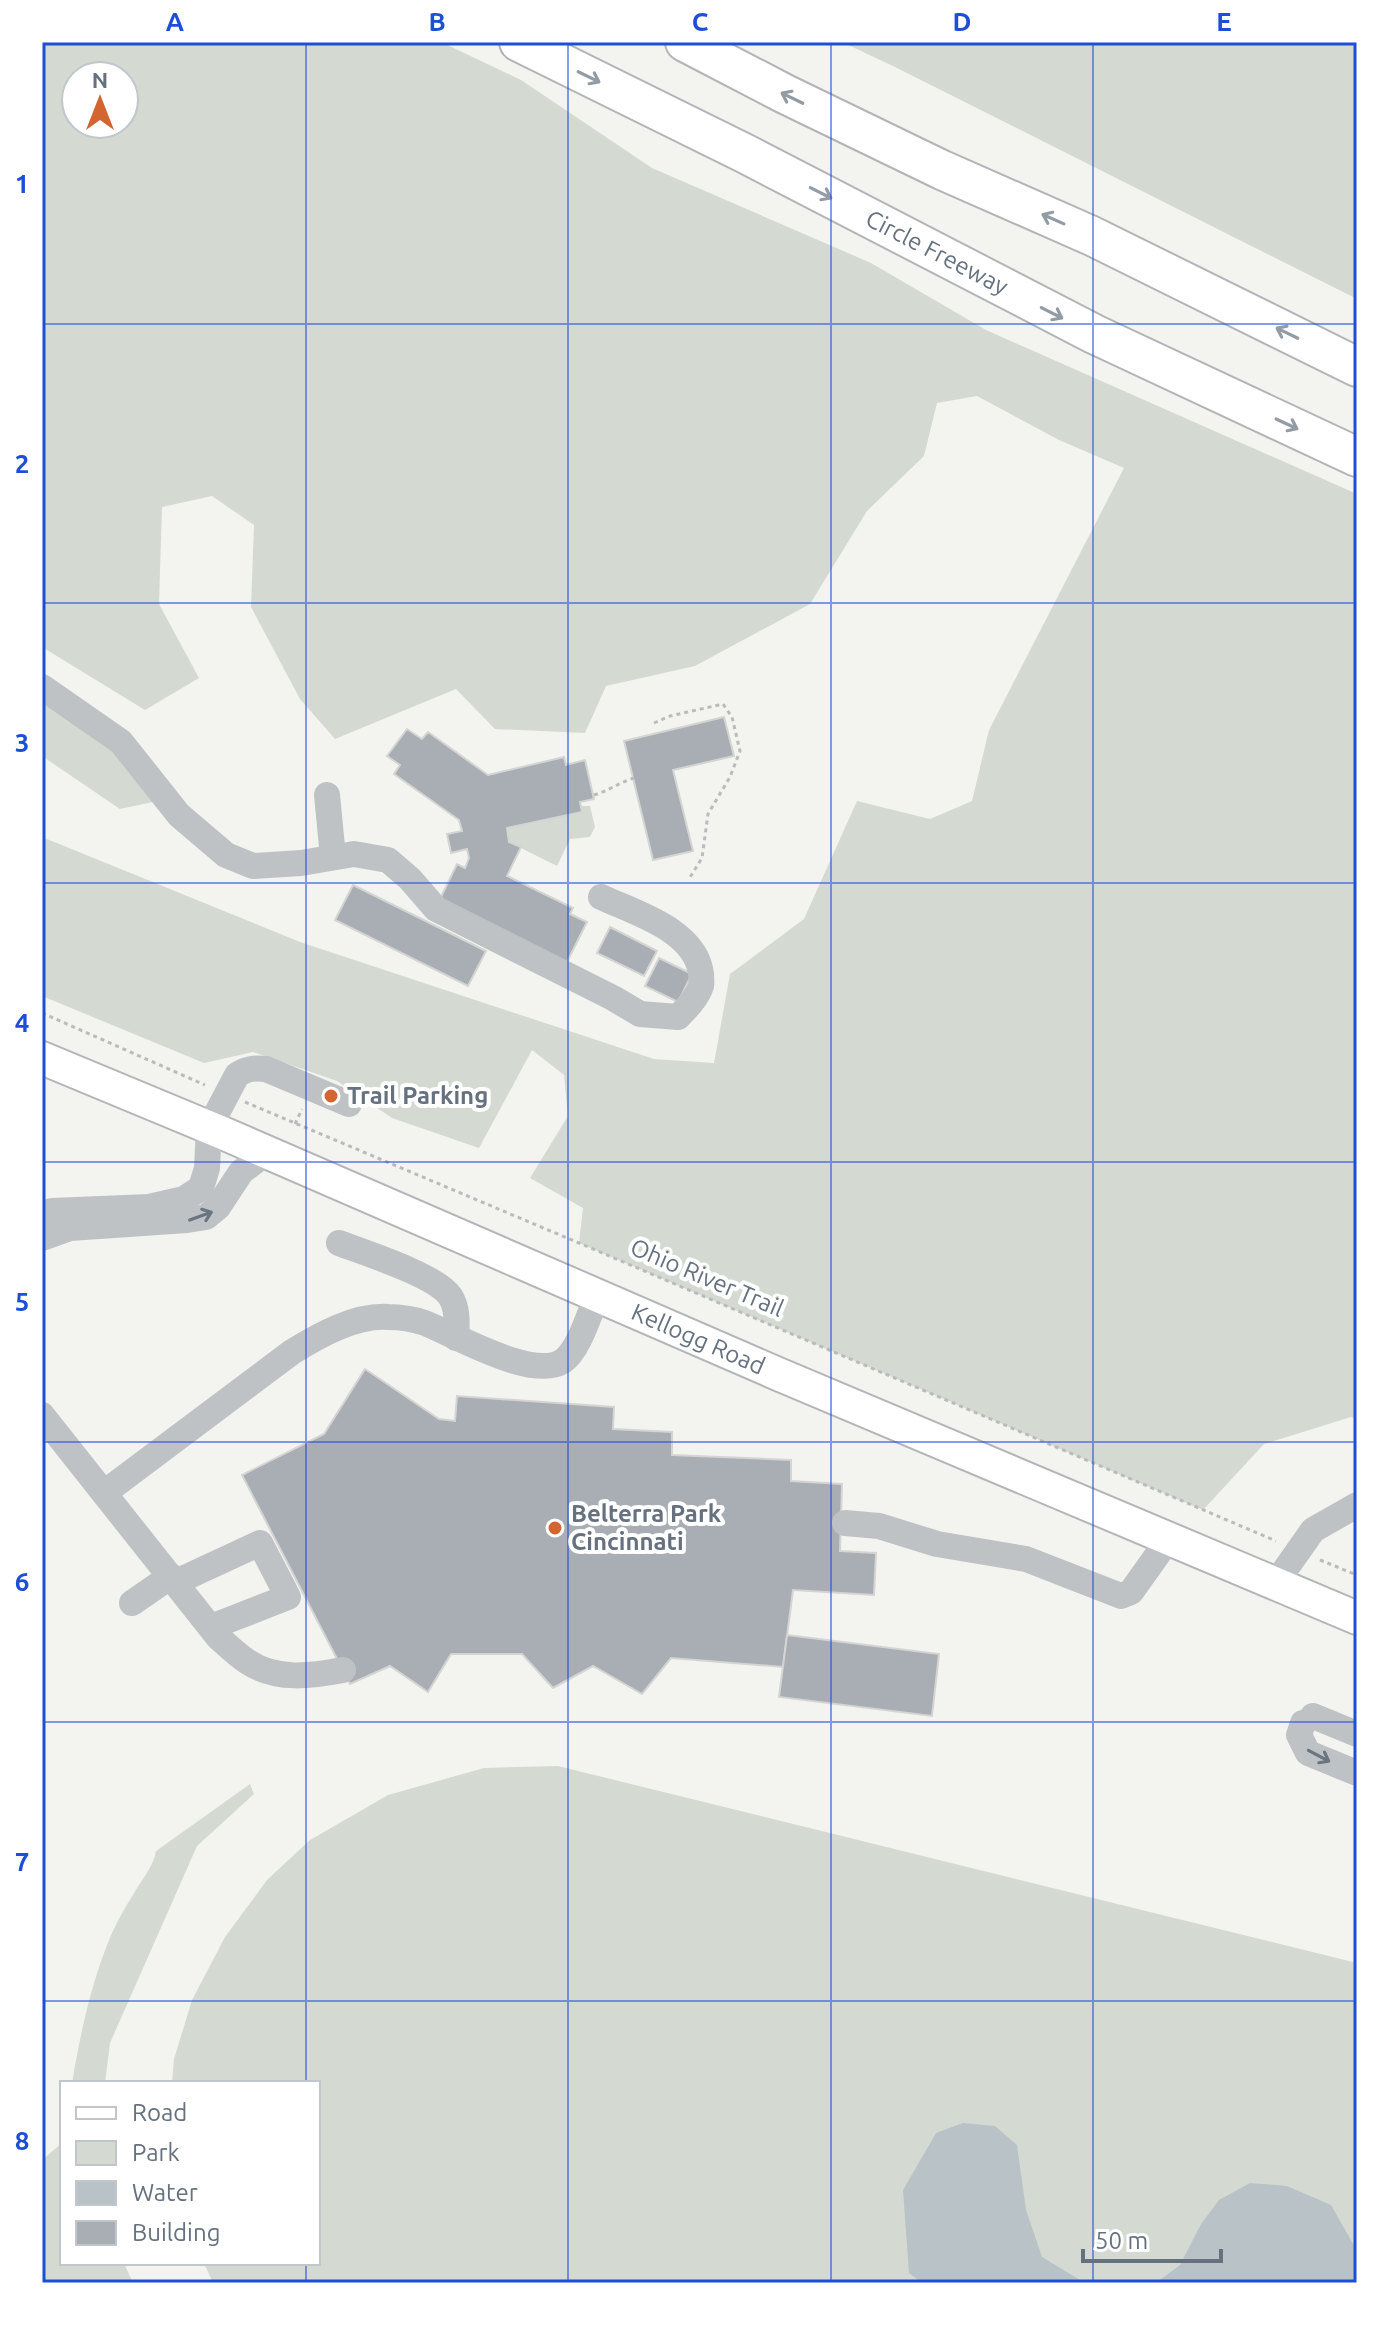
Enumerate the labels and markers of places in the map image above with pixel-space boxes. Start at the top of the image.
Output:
place label: Trail Parking [347,1082,488,1109]
marker: Trail Parking [322,1087,340,1105]
place label: Belterra Park Cincinnati [571,1500,722,1555]
marker: Belterra Park Cincinnati [546,1519,564,1537]

